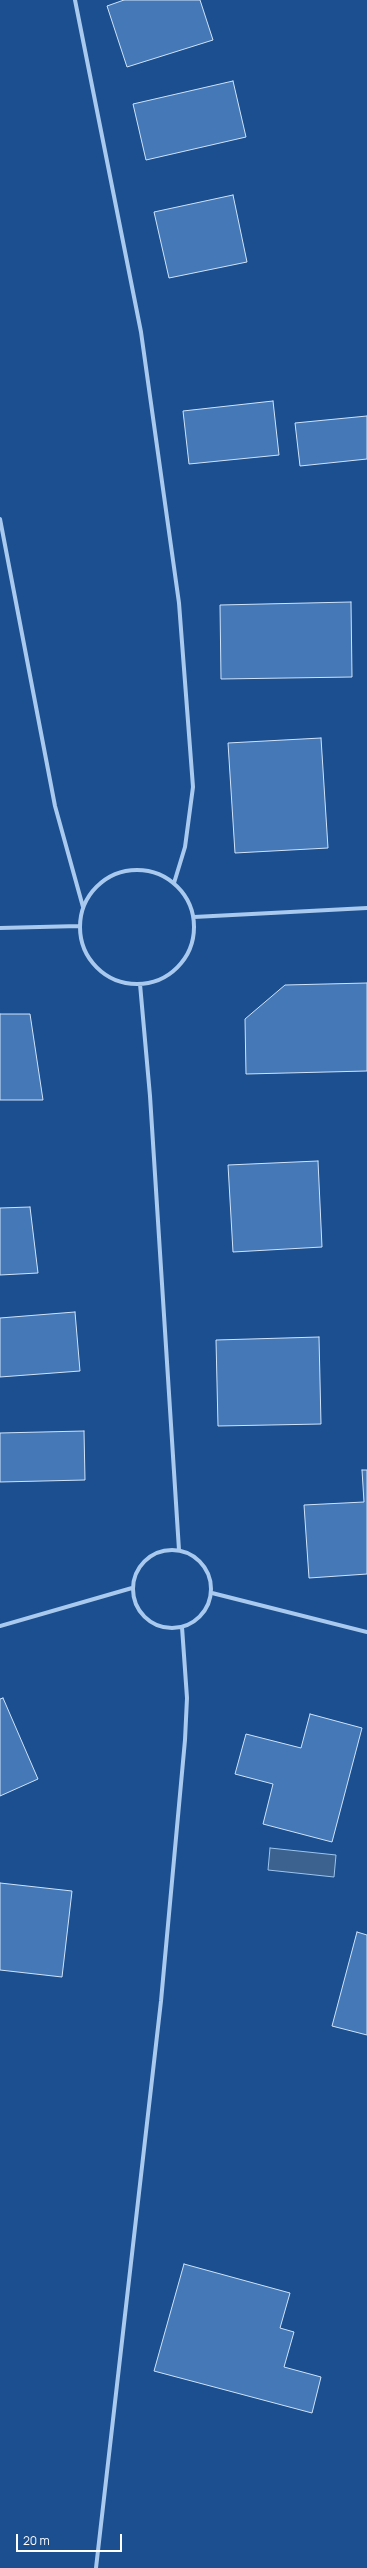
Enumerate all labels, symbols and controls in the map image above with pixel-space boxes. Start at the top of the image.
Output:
scale bar [18,2526,124,2552]
text: 20 m [23,2532,50,2549]

